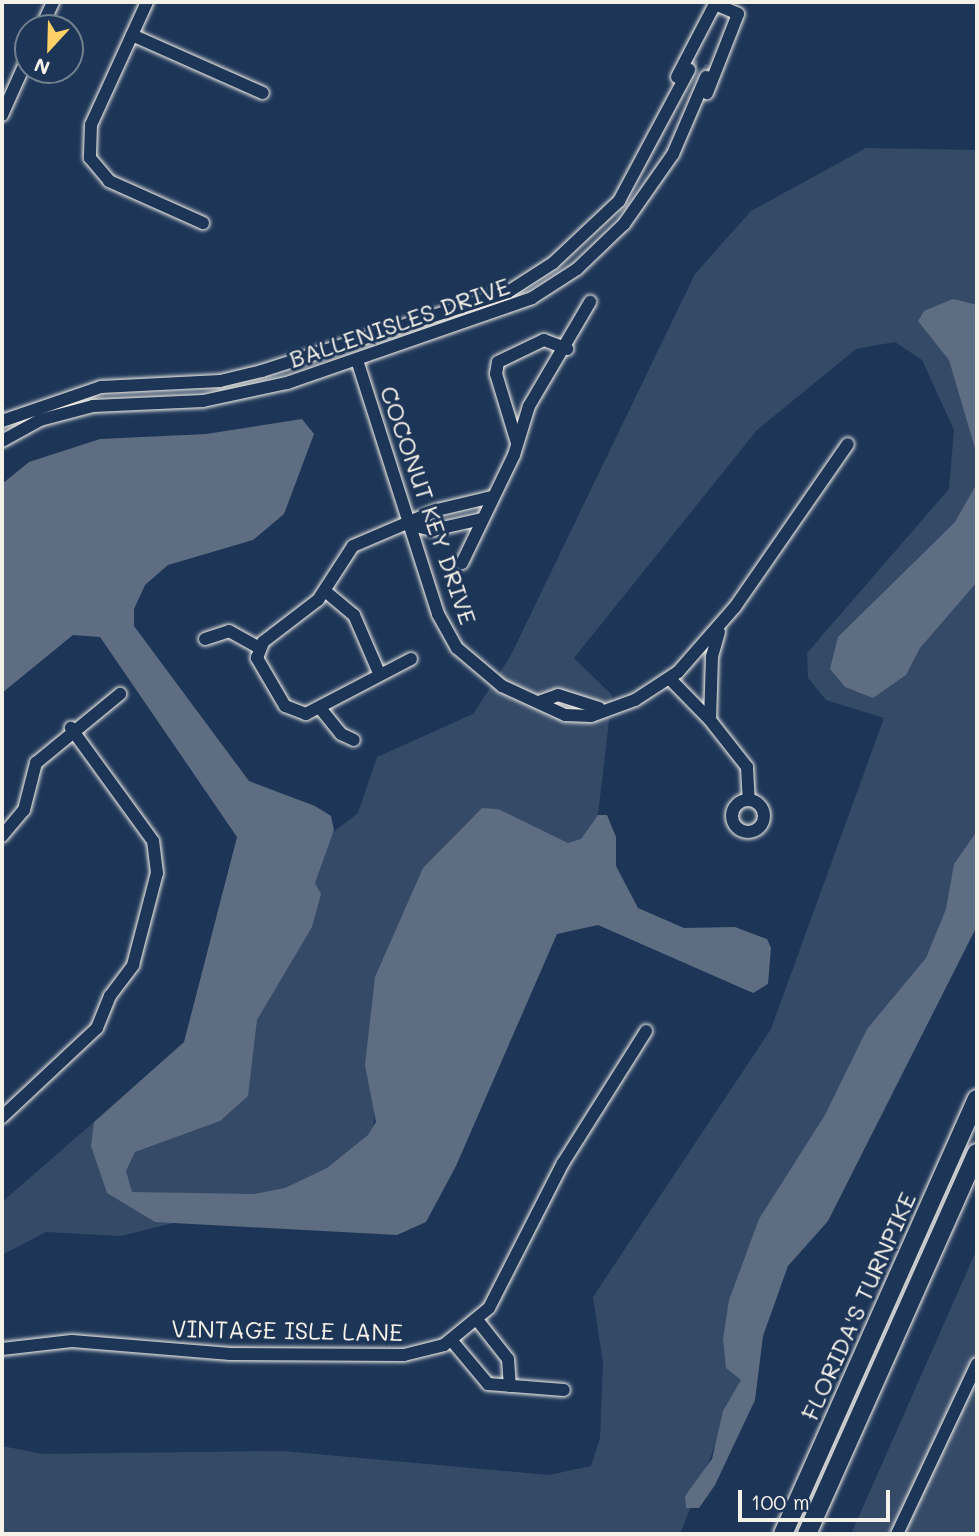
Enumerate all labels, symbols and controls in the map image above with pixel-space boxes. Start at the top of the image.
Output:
north arrow [14,14,84,84]
text: N [30,53,53,81]
street label: BALLENISLES DRIVE [285,271,513,373]
street label: COCONUT KEY DRIVE [375,382,483,628]
street label: FLORIDA'S TURNPIKE [795,1188,921,1424]
street label: VINTAGE ISLE LANE [171,1314,403,1346]
scale bar [741,1476,893,1520]
text: 100 m [751,1488,810,1515]

